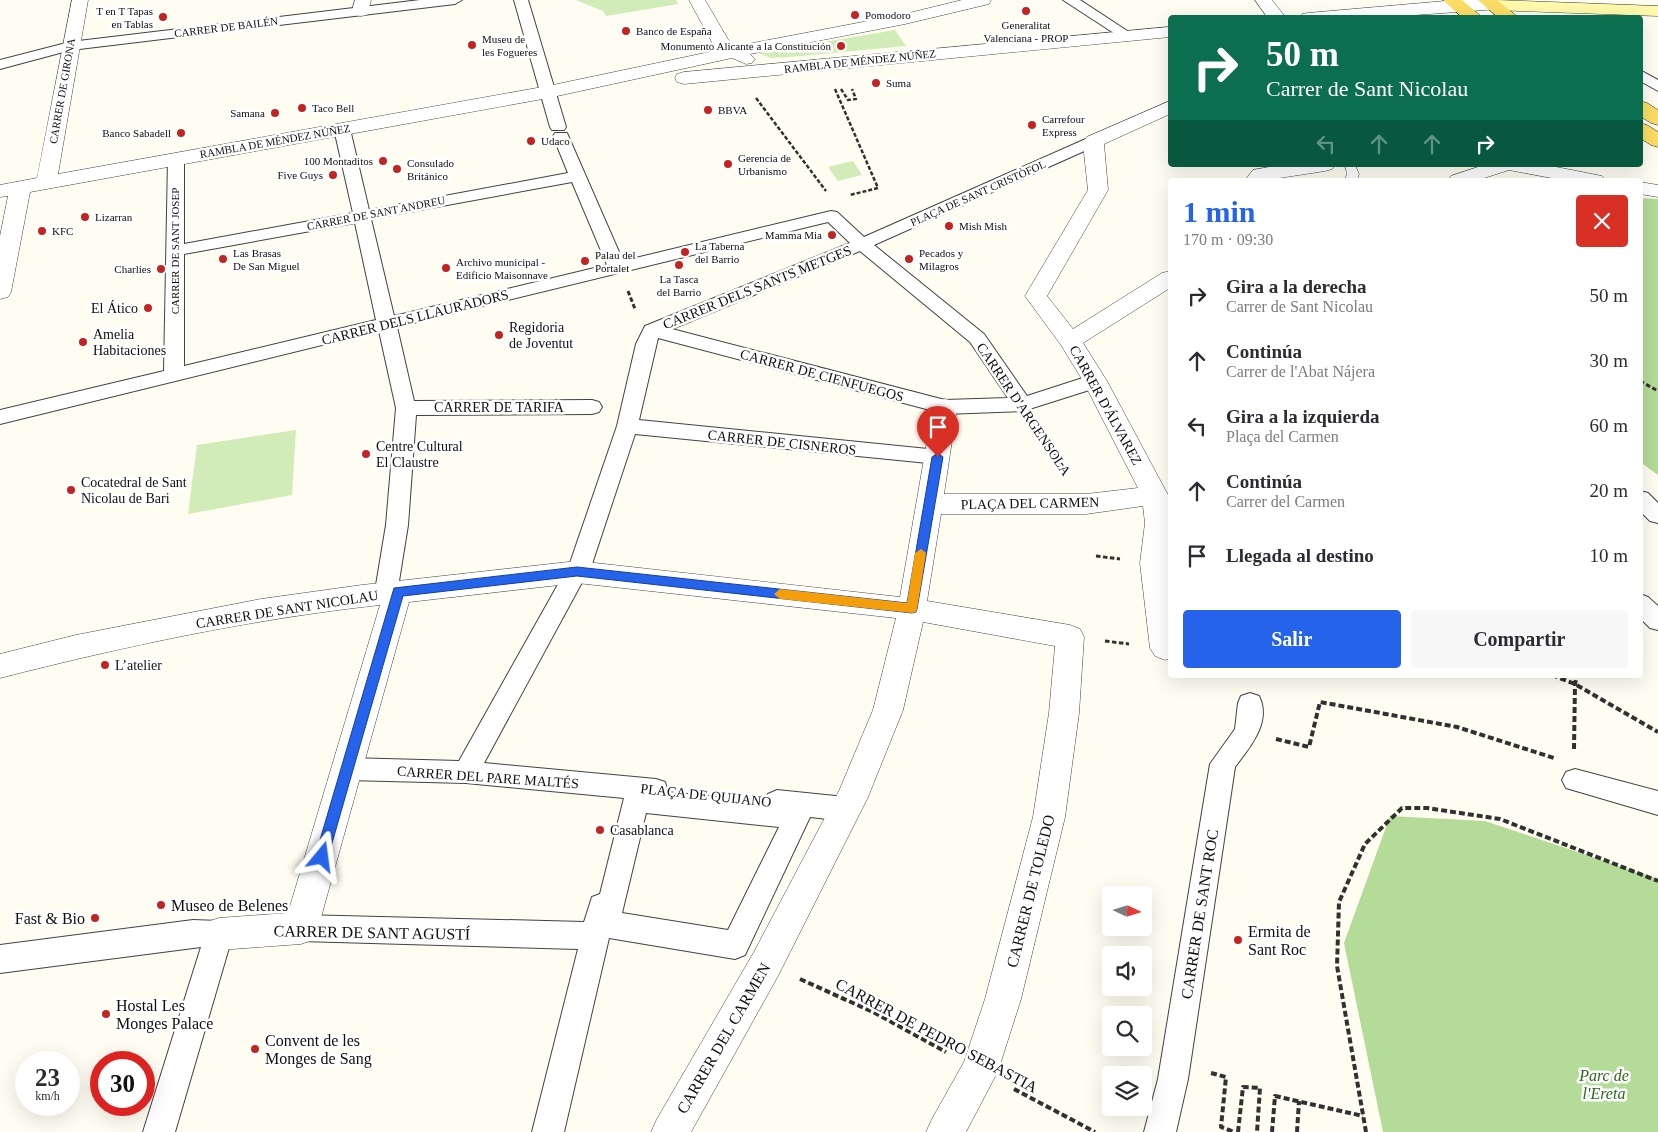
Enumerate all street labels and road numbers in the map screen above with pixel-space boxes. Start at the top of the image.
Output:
street label: CARRER DE BAILÉN [173,15,279,39]
street label: CARRER DE GIRONA [47,37,77,145]
street label: RAMBLA DE MÉNDEZ NÚÑEZ [784,47,937,75]
street label: RAMBLA DE MÉNDEZ NÚÑEZ [199,122,351,160]
street label: PLAÇA DE SANT CRISTÒFOL [909,158,1048,228]
street label: CARRER DE SANT JOSEP [169,188,181,314]
street label: CARRER DE SANT ANDREU [306,194,446,232]
street label: CARRER DELS SANTS METGES [661,243,854,332]
street label: CARRER DELS LLAURADORS [320,287,510,348]
street label: CARRER D'ARGENSOLA [973,340,1074,479]
street label: CARRER D'ÁLVAREZ [1066,342,1146,468]
street label: CARRER DE CIENFUEGOS [738,346,905,405]
street label: CARRER DE TARIFA [434,400,565,415]
street label: CARRER DE CISNEROS [707,427,857,458]
street label: PLAÇA DEL CARMEN [961,495,1099,512]
street label: CARRER DE SANT NICOLAU [195,588,379,631]
street label: CARRER DEL PARE MALTÉS [396,763,580,791]
street label: PLAÇA DE QUIJANO [640,781,772,810]
street label: CARRER DE TOLEDO [1003,813,1058,969]
street label: CARRER DE SANT ROC [1178,828,1221,1000]
street label: CARRER DE SANT AGUSTÍ [274,921,470,943]
street label: CARRER DEL CARMEN [673,960,774,1117]
street label: CARRER DE PEDRO SEBASTIA [833,975,1041,1096]

